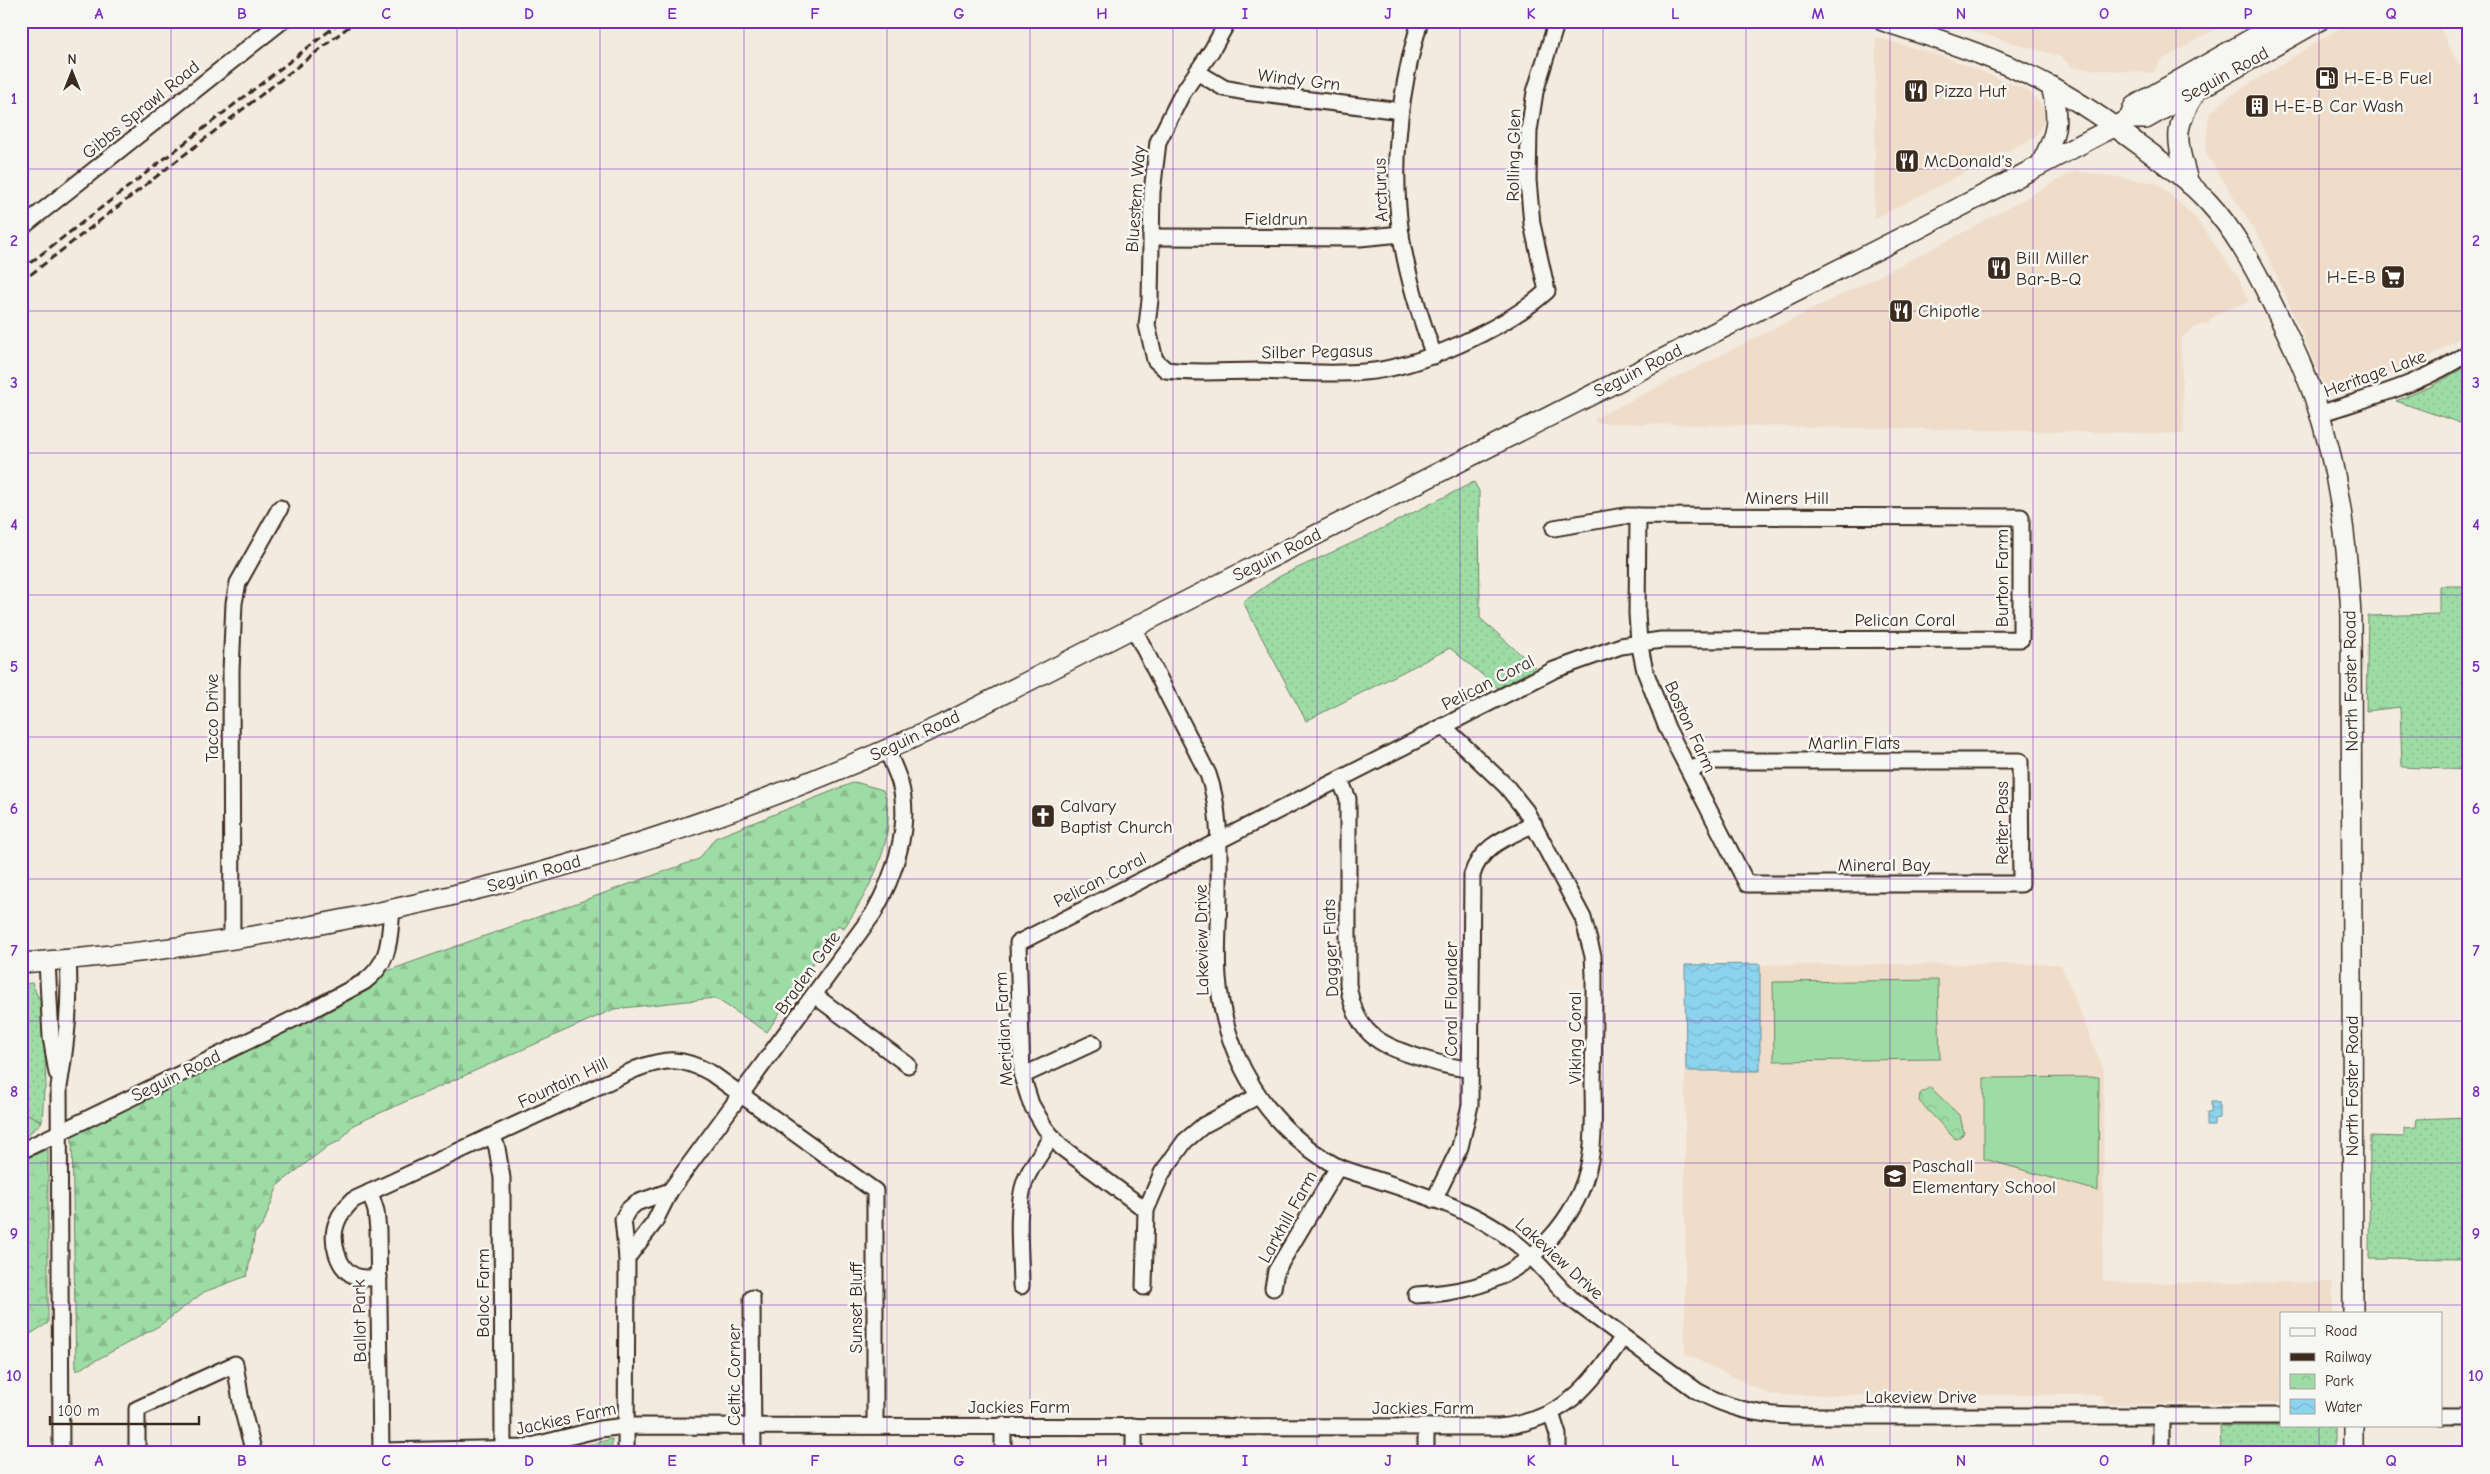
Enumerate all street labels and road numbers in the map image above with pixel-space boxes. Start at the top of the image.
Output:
street label: Seguin Road [2178,42,2272,108]
street label: Gibbs Sprawl Road [78,56,204,164]
street label: Windy Grn [1256,65,1342,95]
street label: Rolling Glen [1503,108,1525,202]
street label: Bluestem Way [1122,144,1150,253]
street label: Arcturus [1369,158,1393,222]
street label: Fieldrun [1244,209,1308,230]
street label: Seguin Road [1590,340,1686,402]
street label: Silber Pegasus [1261,341,1373,363]
street label: Heritage Lake [2321,346,2429,402]
street label: Miners Hill [1745,488,1829,509]
street label: Seguin Road [1229,524,1325,586]
street label: Burton Farm [1992,529,2013,627]
street label: Pelican Coral [1855,610,1955,631]
street label: North Foster Road [2339,610,2363,752]
street label: Pelican Coral [1438,651,1538,715]
street label: Tacco Drive [202,674,223,762]
street label: Boston Farm [1660,678,1720,776]
street label: Seguin Road [867,706,963,766]
street label: Marlin Flats [1808,733,1900,754]
street label: Reiter Pass [1992,781,2013,865]
street label: Pelican Coral [1050,848,1150,912]
street label: Seguin Road [485,851,583,897]
street label: Mineral Bay [1838,855,1931,876]
street label: Lakeview Drive [1191,884,1213,996]
street label: Dagger Flats [1319,899,1343,997]
street label: Braden Gate [771,927,845,1019]
street label: Coral Flounder [1441,940,1462,1057]
street label: Meridian Farm [991,971,1017,1087]
street label: Viking Coral [1565,992,1586,1084]
street label: North Foster Road [2342,1015,2363,1157]
street label: Seguin Road [128,1045,224,1107]
street label: Fountain Hill [515,1053,611,1113]
street label: Larkhill Farm [1254,1167,1322,1267]
street label: Lakeview Drive [1511,1214,1607,1304]
street label: Baloc Farm [473,1248,494,1338]
street label: Sunset Bluff [846,1262,867,1354]
street label: Ballot Park [349,1279,371,1363]
street label: Celtic Corner [724,1323,745,1426]
street label: Lakeview Drive [1865,1387,1977,1408]
street label: Jackies Farm [968,1397,1070,1418]
street label: Jackies Farm [514,1398,618,1440]
street label: Jackies Farm [1372,1398,1474,1419]

